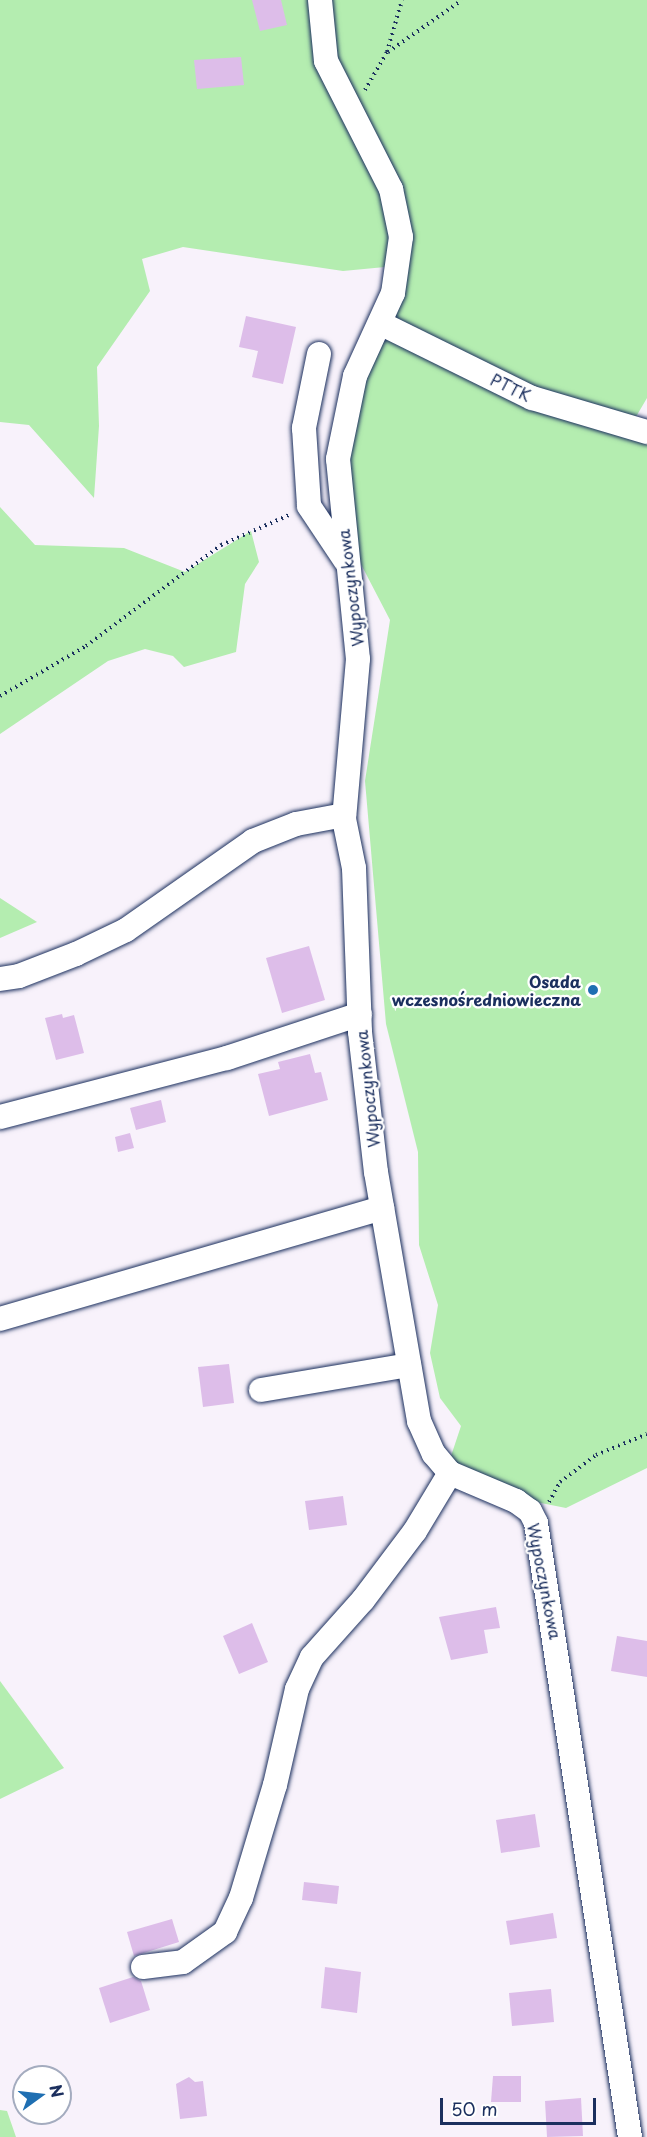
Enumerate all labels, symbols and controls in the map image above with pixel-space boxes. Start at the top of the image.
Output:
street label: PTTK [488,369,534,405]
street label: Wypoczynkowa [333,528,367,648]
place label: Osada wczesnośredniowieczna [391,971,581,1009]
marker: Osada wczesnośredniowieczna [586,983,600,997]
street label: Wypoczynkowa [351,1029,383,1149]
street label: Wypoczynkowa [524,1521,566,1641]
north arrow [12,2065,72,2125]
text: N [44,2082,71,2100]
scale bar [443,2086,599,2124]
text: 50 m [451,2095,498,2122]

